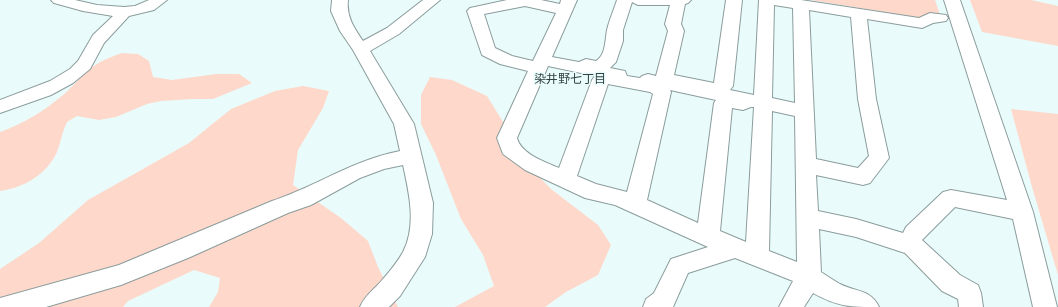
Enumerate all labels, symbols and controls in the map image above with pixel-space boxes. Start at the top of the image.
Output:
district label: 染井野七丁目 [534,73,606,87]

